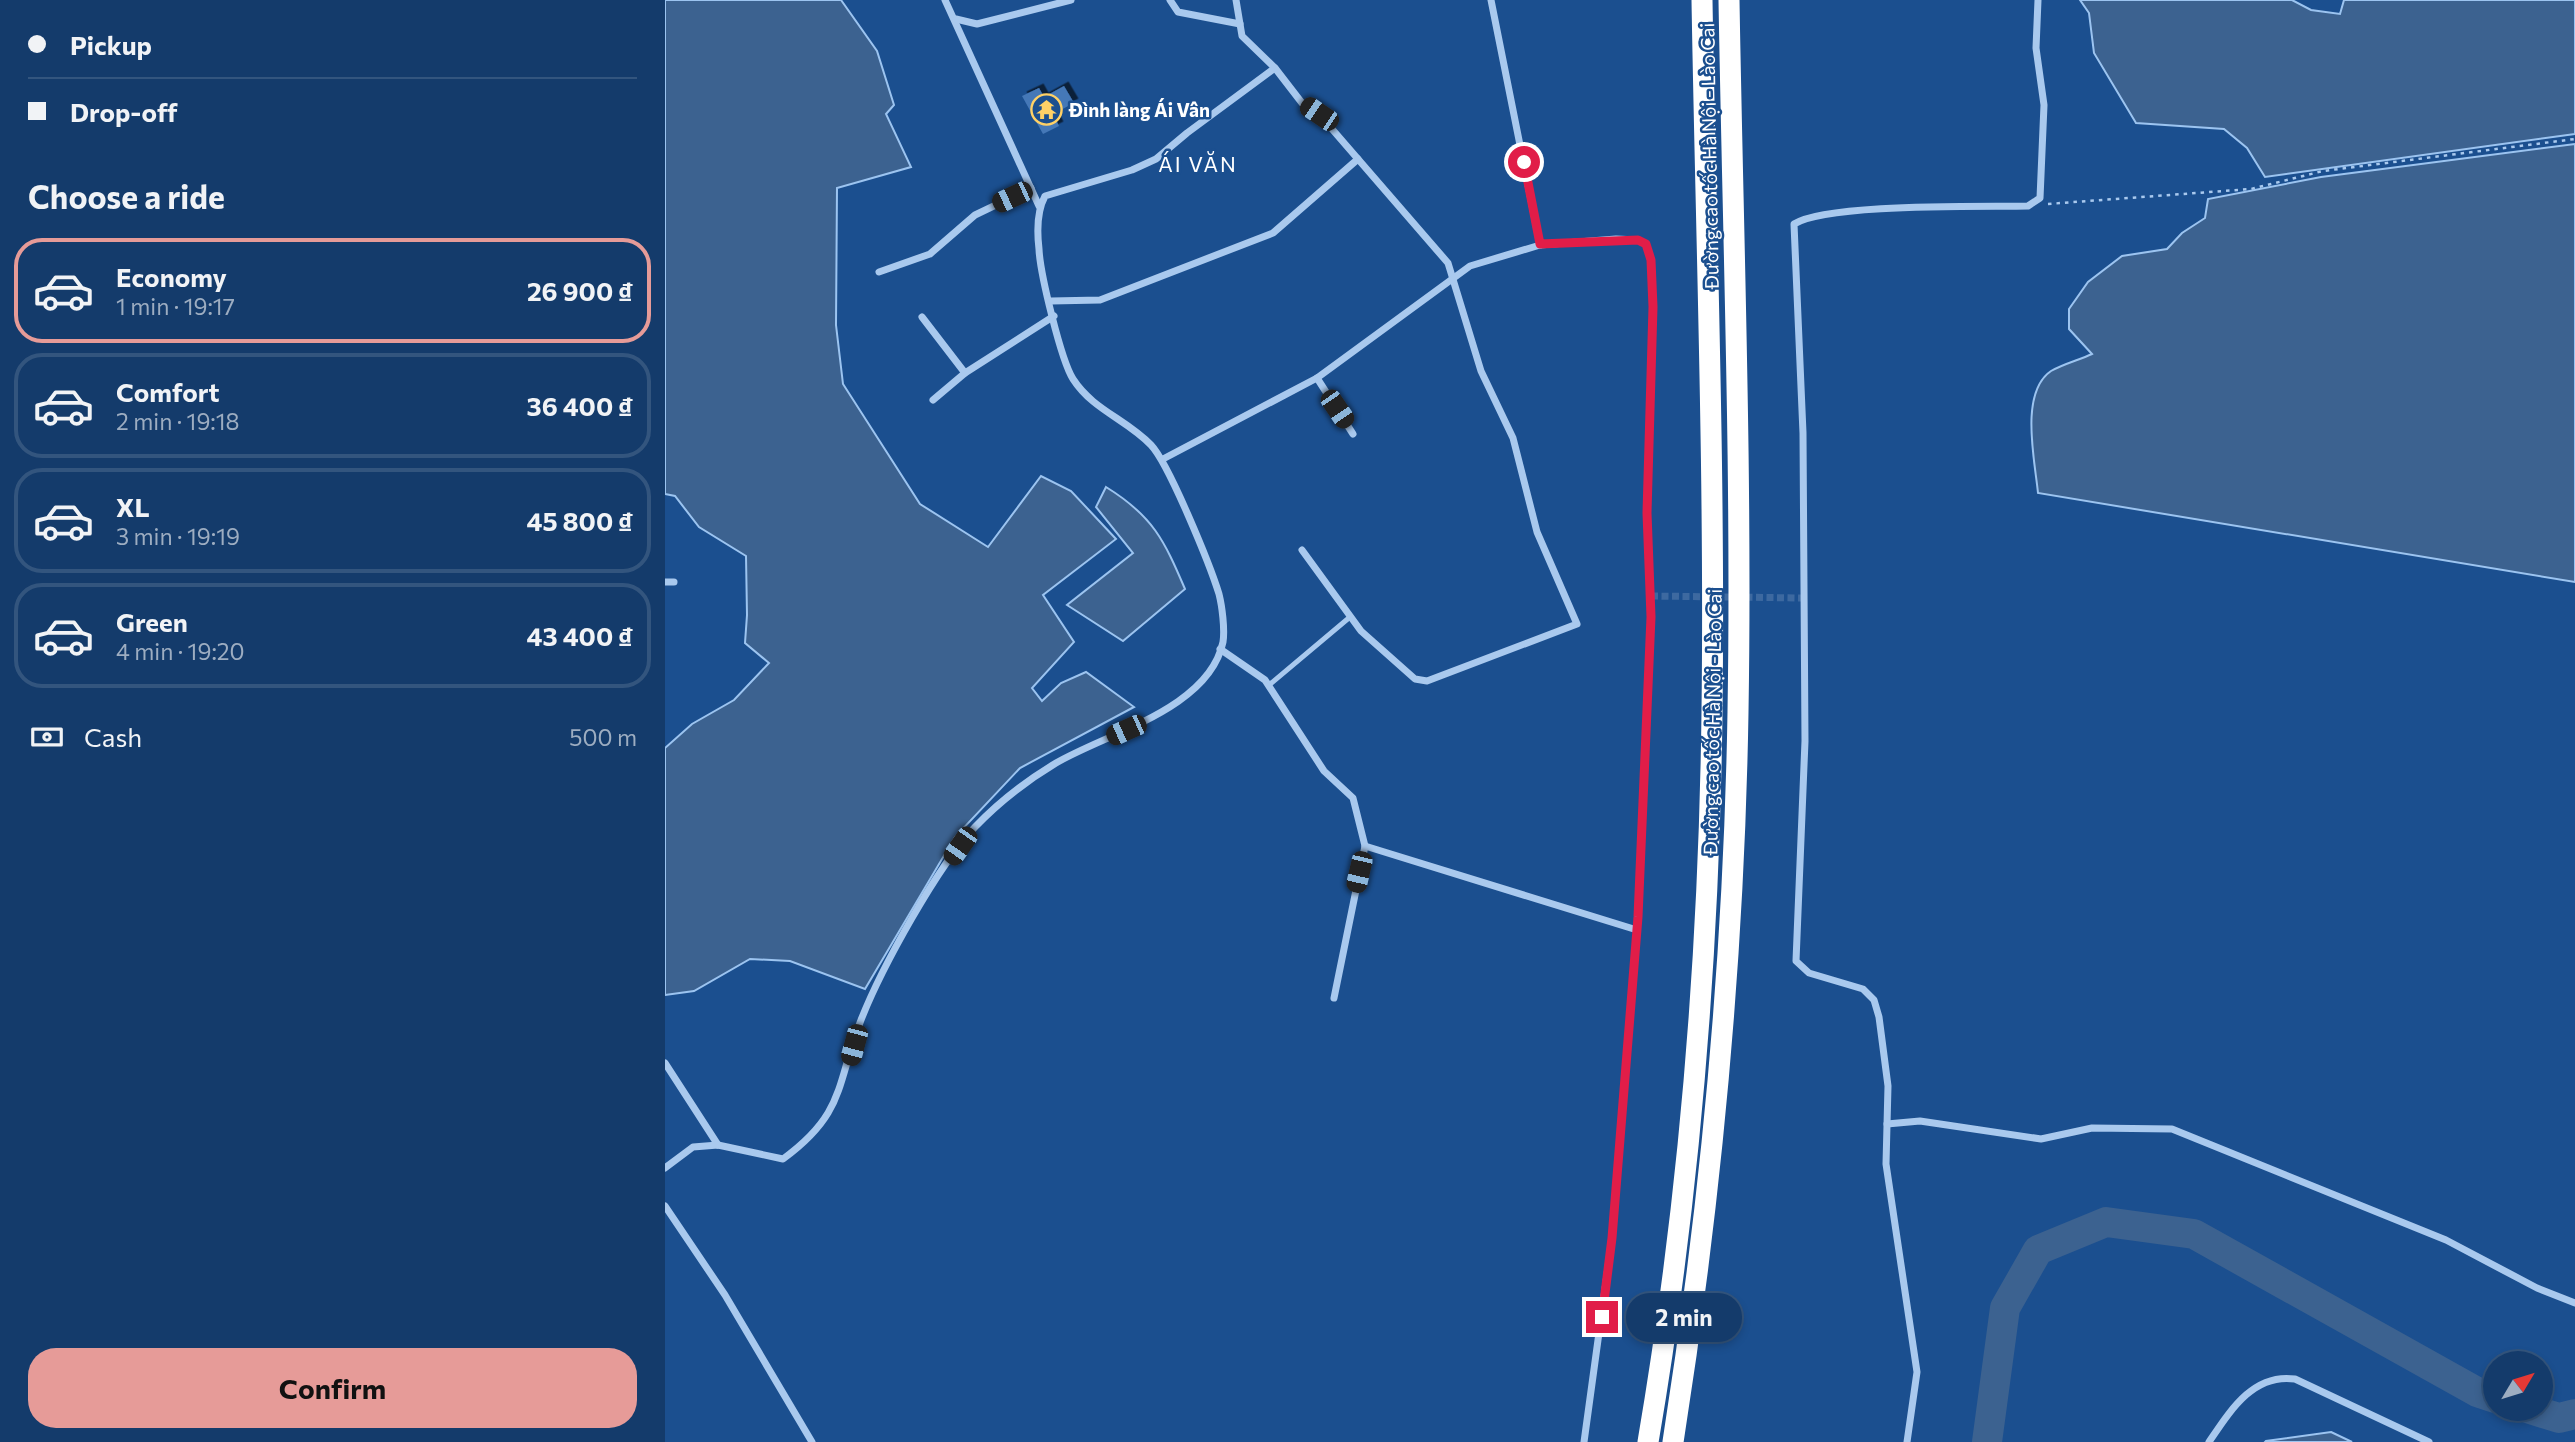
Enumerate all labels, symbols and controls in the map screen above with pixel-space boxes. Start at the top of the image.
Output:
street label: Đường cao tốc Hà Nội - Lào Cai [1695,23,1723,290]
text: Pickup [70,29,152,60]
temple icon: Đình làng Ái Vân [1029,92,1063,126]
car [1296,94,1343,134]
text: Drop-off [70,96,177,127]
place label: Đình làng Ái Vân [1068,98,1210,121]
route start [1508,146,1540,178]
district label: ÁI VĂN [1158,151,1238,176]
text: Choose a ride [28,176,225,216]
car [989,179,1036,215]
icon: car [32,259,95,322]
text: Economy [116,261,227,292]
text: 26 900 ₫ [527,275,633,306]
text: 1 min · 19:17 [116,292,235,320]
icon: car [32,374,95,437]
text: Comfort [116,376,219,407]
car [1317,386,1358,432]
text: 36 400 ₫ [527,390,633,421]
text: 2 min · 19:18 [116,407,240,435]
icon: car [32,489,95,552]
text: XL [116,491,150,522]
text: 45 800 ₫ [526,505,633,536]
text: 3 min · 19:19 [116,522,240,550]
street label: Đường cao tốc Hà Nội - Lào Cai [1698,589,1726,856]
icon: car [32,604,95,667]
text: Green [116,606,188,637]
text: 43 400 ₫ [527,620,633,651]
text: 4 min · 19:20 [116,637,245,665]
car [1103,712,1150,748]
icon: cash [28,718,66,756]
text: Cash [84,721,142,752]
text: 500 m [569,723,637,751]
car [940,823,981,869]
car [1345,849,1374,895]
car [839,1022,870,1068]
callout: 2 min [1627,1292,1742,1342]
route end [1586,1301,1618,1333]
text: 2 min [1655,1303,1713,1331]
button: Confirm [28,1348,637,1428]
north arrow [2483,1351,2553,1421]
map controls [2483,1351,2553,1421]

